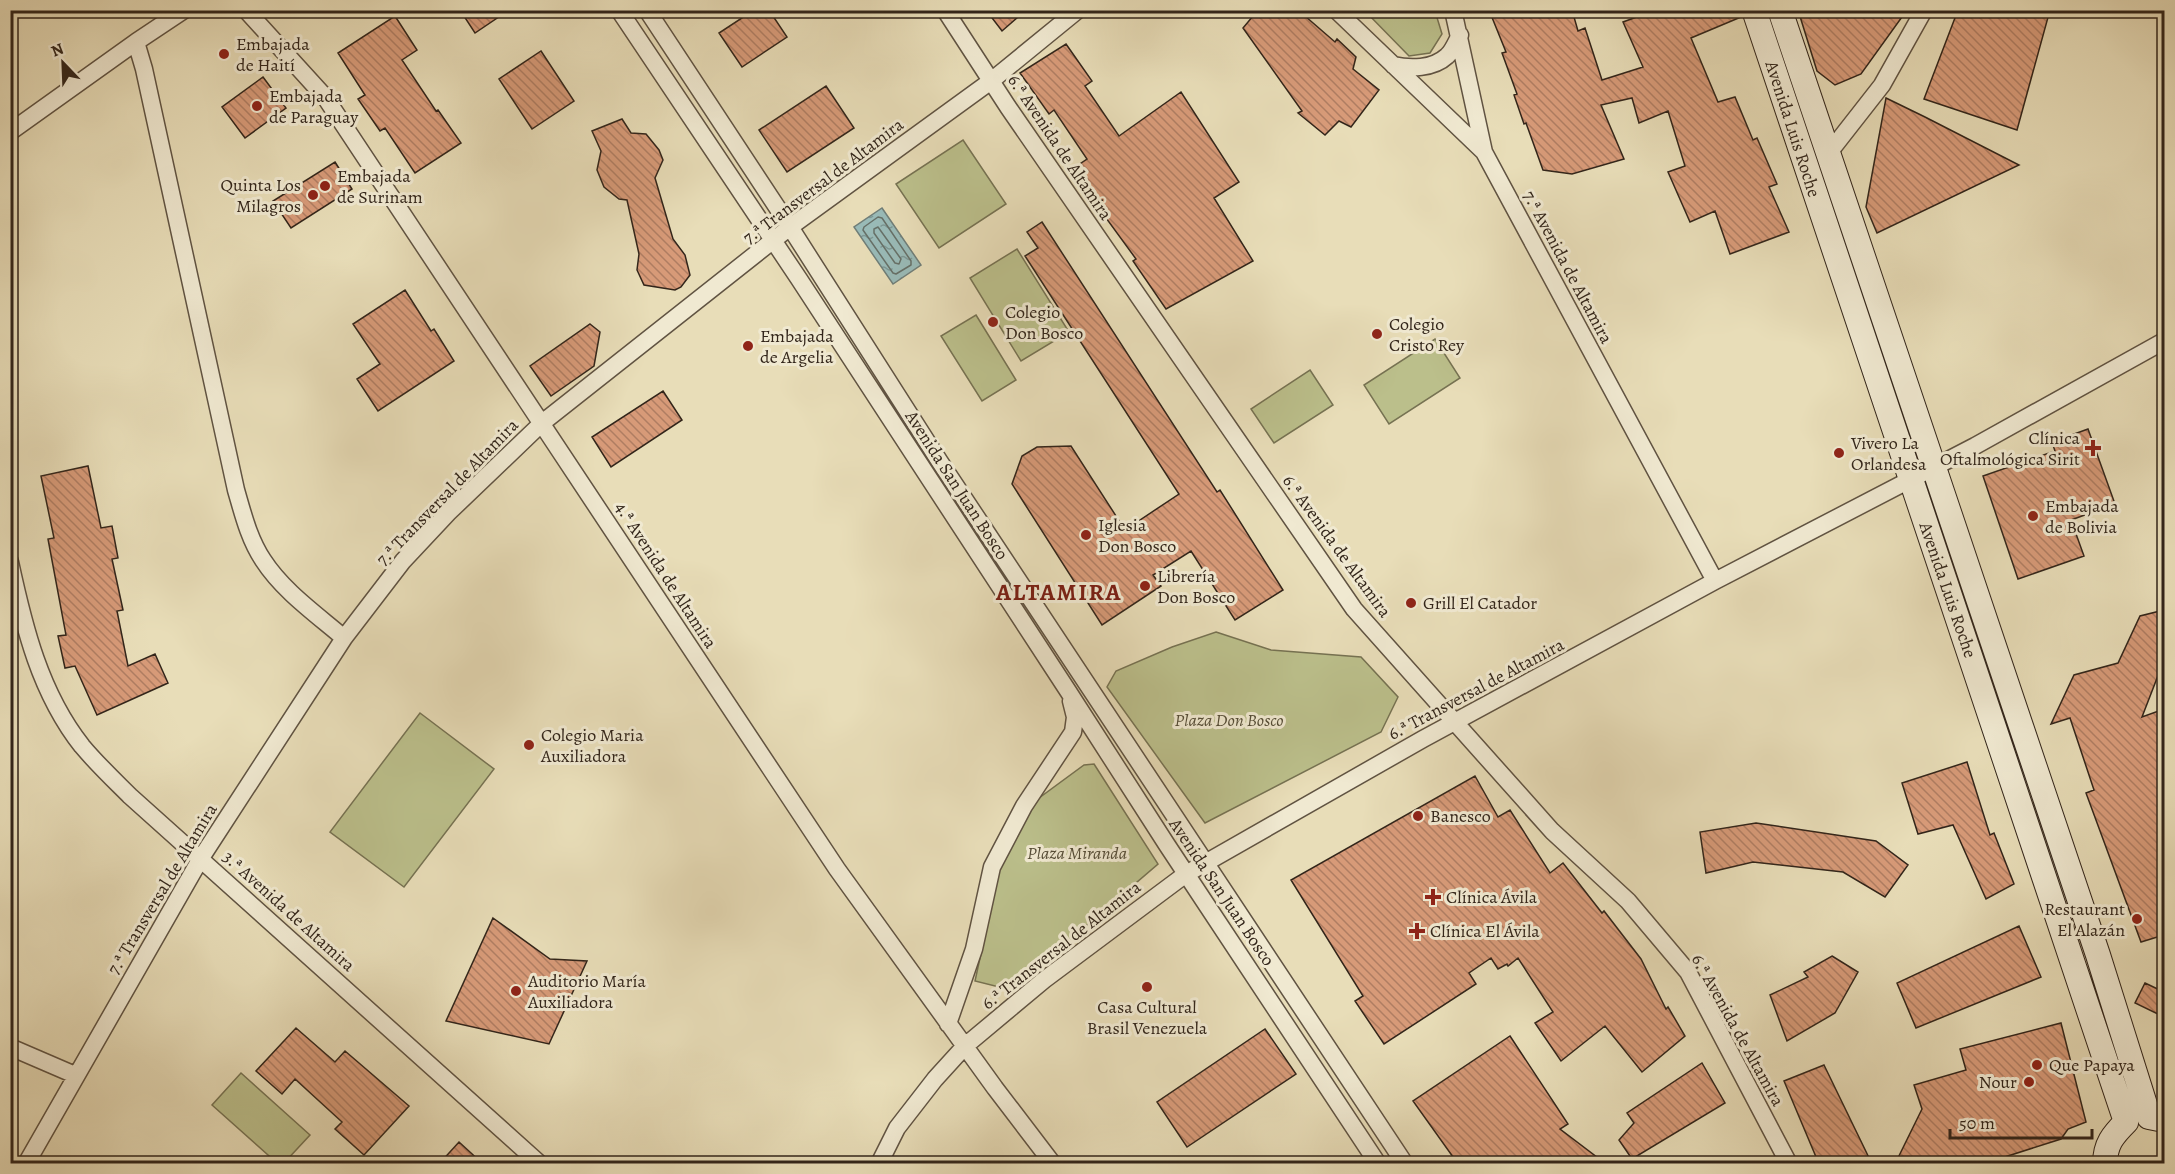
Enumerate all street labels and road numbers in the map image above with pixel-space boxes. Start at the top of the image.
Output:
street label: Avenida Luis Roche [1759,57,1826,200]
street label: 6.ª Avenida de Altamira [1002,69,1118,225]
street label: 7.ª Transversal de Altamira [738,112,909,249]
street label: 7.ª Avenida de Altamira [1517,186,1619,348]
street label: Avenida San Juan Bosco [899,405,1014,564]
street label: 7.ª Transversal de Altamira [370,413,524,571]
street label: 6.ª Avenida de Altamira [1277,470,1397,623]
street label: 4.ª Avenida de Altamira [609,497,723,654]
street label: Avenida Luis Roche [1913,518,1982,661]
street label: 6.ª Transversal de Altamira [1384,632,1569,746]
street label: 7.ª Transversal de Altamira [101,799,223,979]
street label: Avenida San Juan Bosco [1163,813,1280,971]
street label: 3.ª Avenida de Altamira [218,845,361,977]
street label: 6.ª Transversal de Altamira [976,875,1146,1015]
street label: 6.ª Avenida de Altamira [1686,949,1790,1111]

